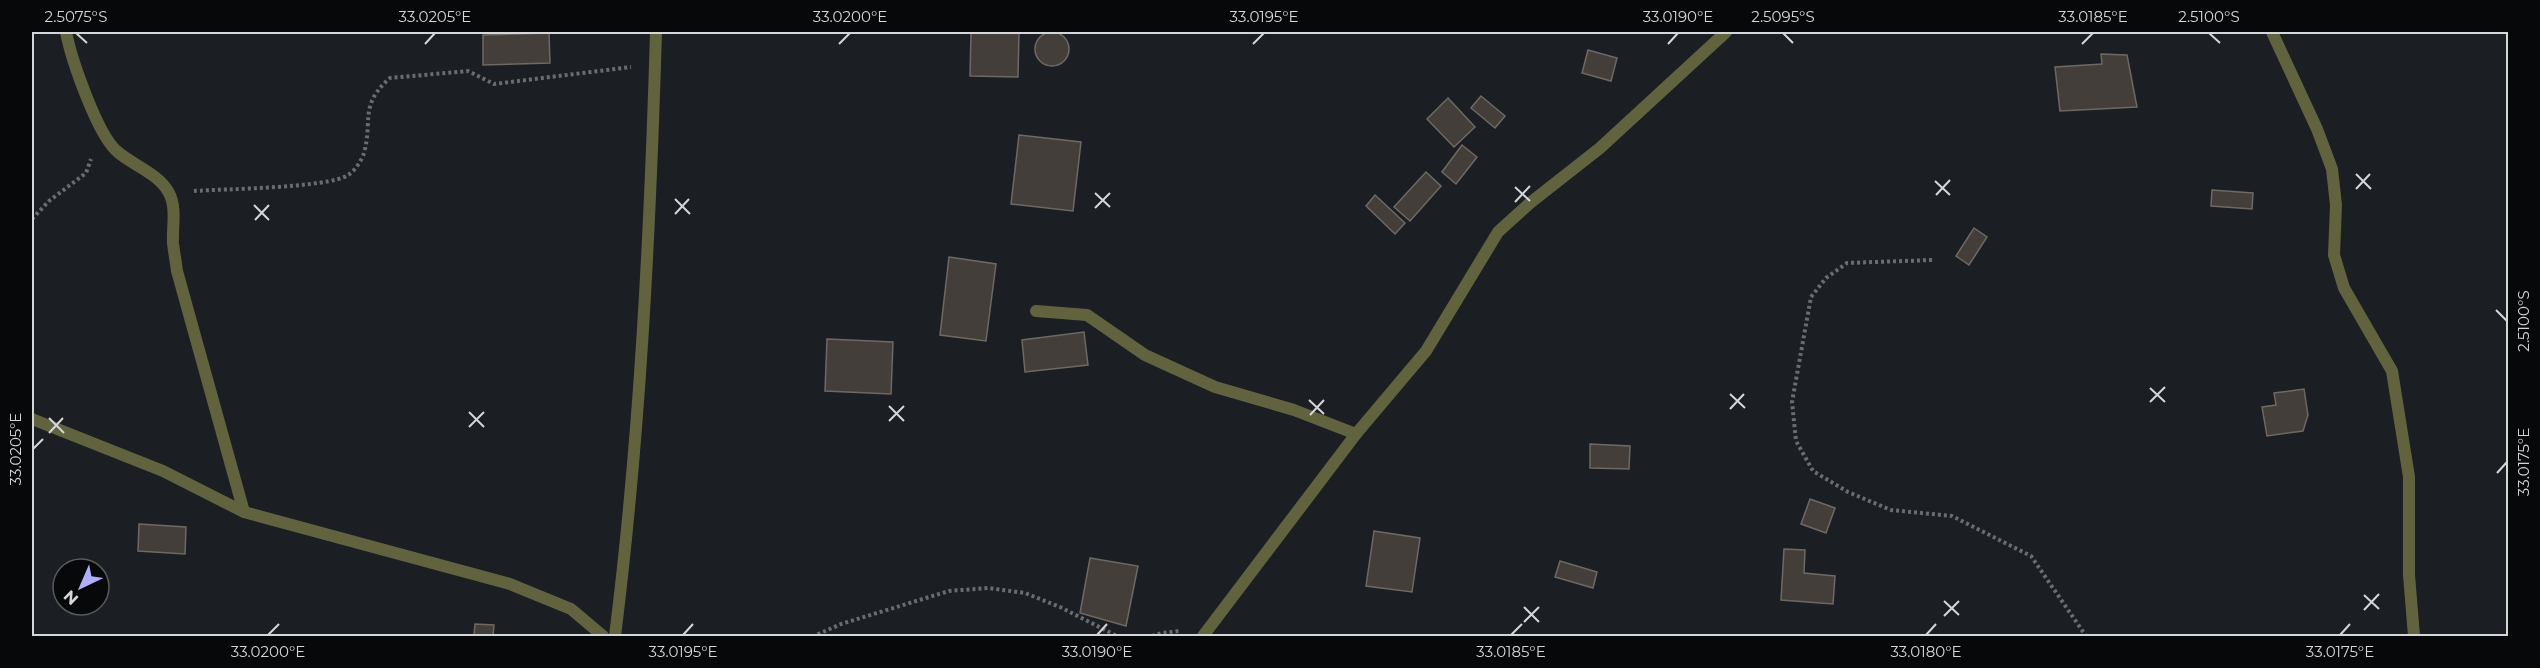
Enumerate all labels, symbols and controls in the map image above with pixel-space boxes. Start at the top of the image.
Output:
text: 2.5075°S [45,7,107,26]
text: 33.0205°E [399,7,471,26]
text: 33.0200°E [813,7,887,26]
text: 33.0195°E [1230,7,1298,26]
text: 33.0190°E [1643,7,1713,26]
text: 2.5095°S [1751,7,1815,26]
text: 33.0185°E [2058,7,2128,26]
text: 2.5100°S [2178,7,2240,26]
text: 2.5100°S [2514,290,2533,352]
text: 33.0205°E [6,413,25,485]
text: 33.0175°E [2514,428,2533,496]
north arrow [51,557,111,617]
text: N [60,586,82,609]
text: 33.0200°E [231,642,305,661]
text: 33.0195°E [649,642,717,661]
text: 33.0190°E [1062,642,1132,661]
text: 33.0185°E [1476,642,1546,661]
text: 33.0180°E [1890,642,1962,661]
text: 33.0175°E [2306,642,2374,661]

